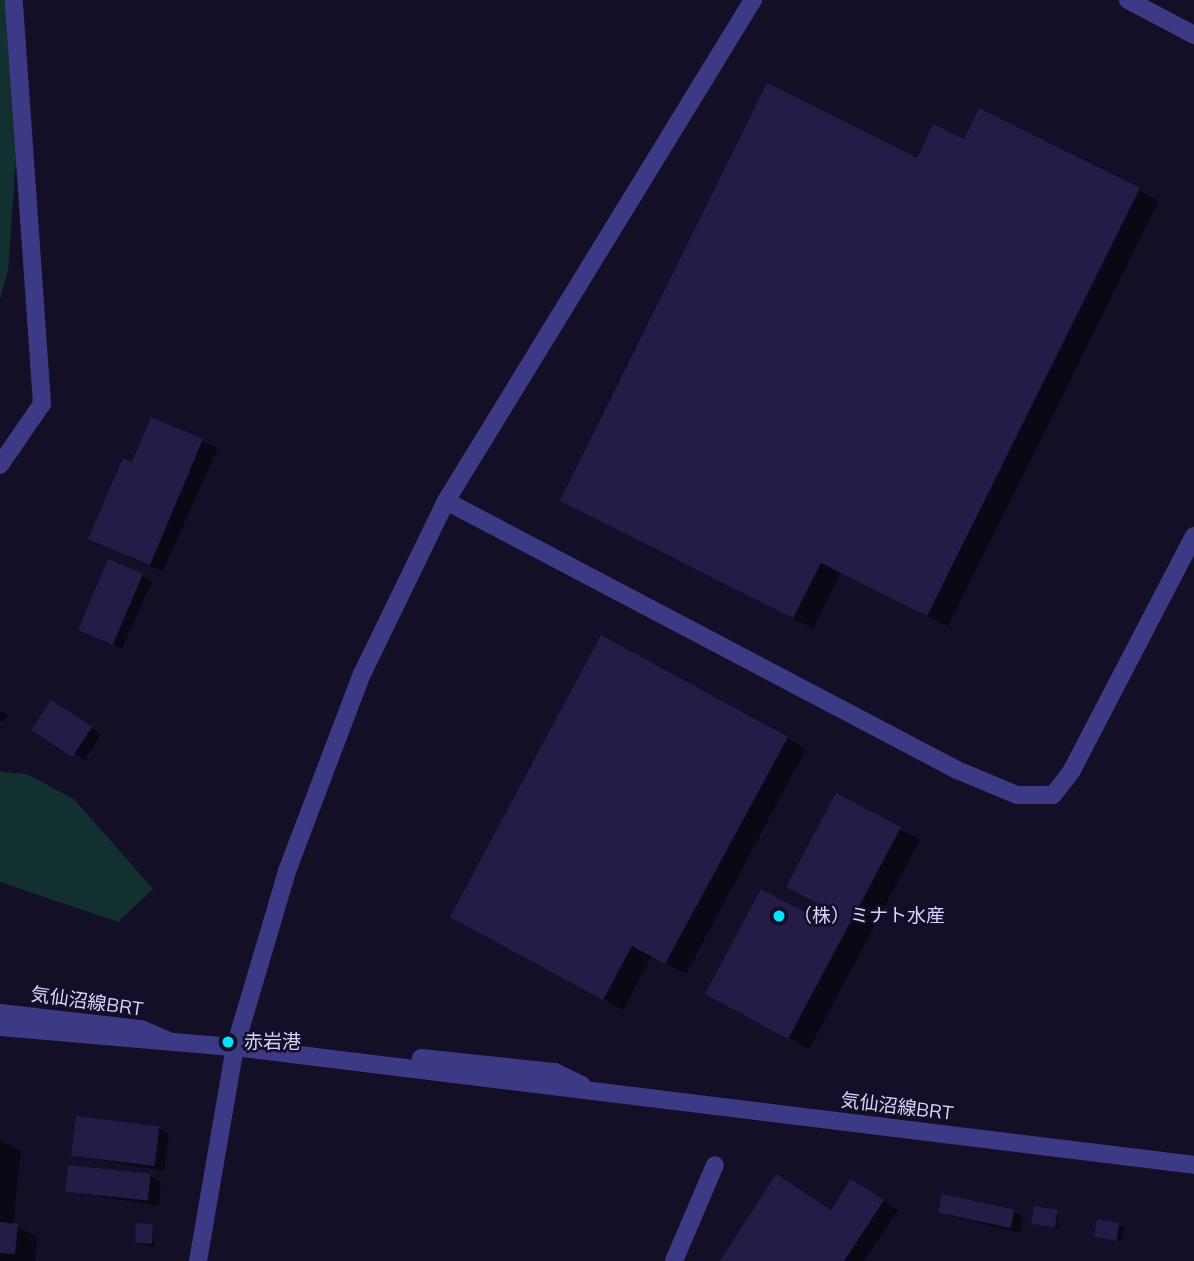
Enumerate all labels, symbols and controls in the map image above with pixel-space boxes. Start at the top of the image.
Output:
place label: （株）ミナト水産 [793,905,945,927]
marker: （株）ミナト水産 [771,908,787,924]
street label: 気仙沼線BRT [29,983,145,1021]
place label: 赤岩港 [244,1031,301,1053]
marker: 赤岩港 [218,1032,238,1052]
street label: 気仙沼線BRT [839,1089,955,1125]

